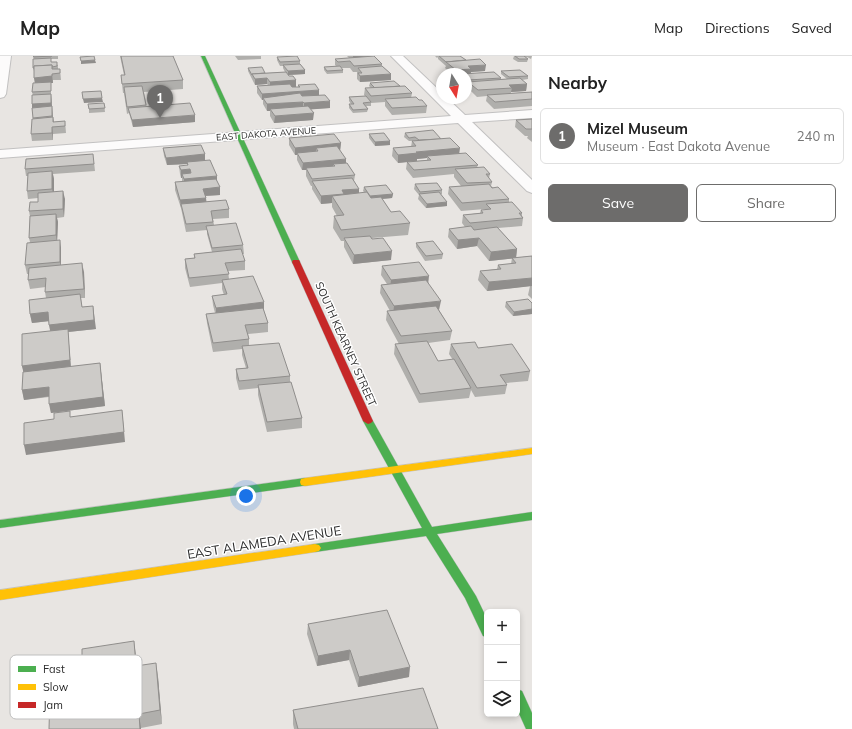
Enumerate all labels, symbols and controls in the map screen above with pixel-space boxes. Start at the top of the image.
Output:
text: Map [20,16,60,40]
text: Map [654,19,683,37]
text: Directions [705,19,770,37]
text: Saved [792,19,832,37]
north arrow [436,68,472,104]
text: Nearby [548,72,607,93]
pin: 1 [147,85,173,118]
text: Mizel Museum [587,119,688,138]
street label: EAST DAKOTA AVENUE [216,125,316,142]
text: 1 [558,128,566,144]
text: 240 m [797,128,835,144]
text: Museum · East Dakota Avenue [587,138,770,154]
button: Save [548,184,688,222]
button: Share [696,184,836,222]
street label: SOUTH KEARNEY STREET [312,280,380,409]
your location [236,486,256,506]
street label: EAST ALAMEDA AVENUE [186,522,342,562]
map controls [484,609,520,717]
button: + [484,609,520,645]
button: − [484,645,520,681]
legend [10,655,142,719]
text: Fast [43,662,65,676]
text: Slow [43,680,69,694]
button: layers [484,681,520,717]
text: Jam [43,698,63,712]

